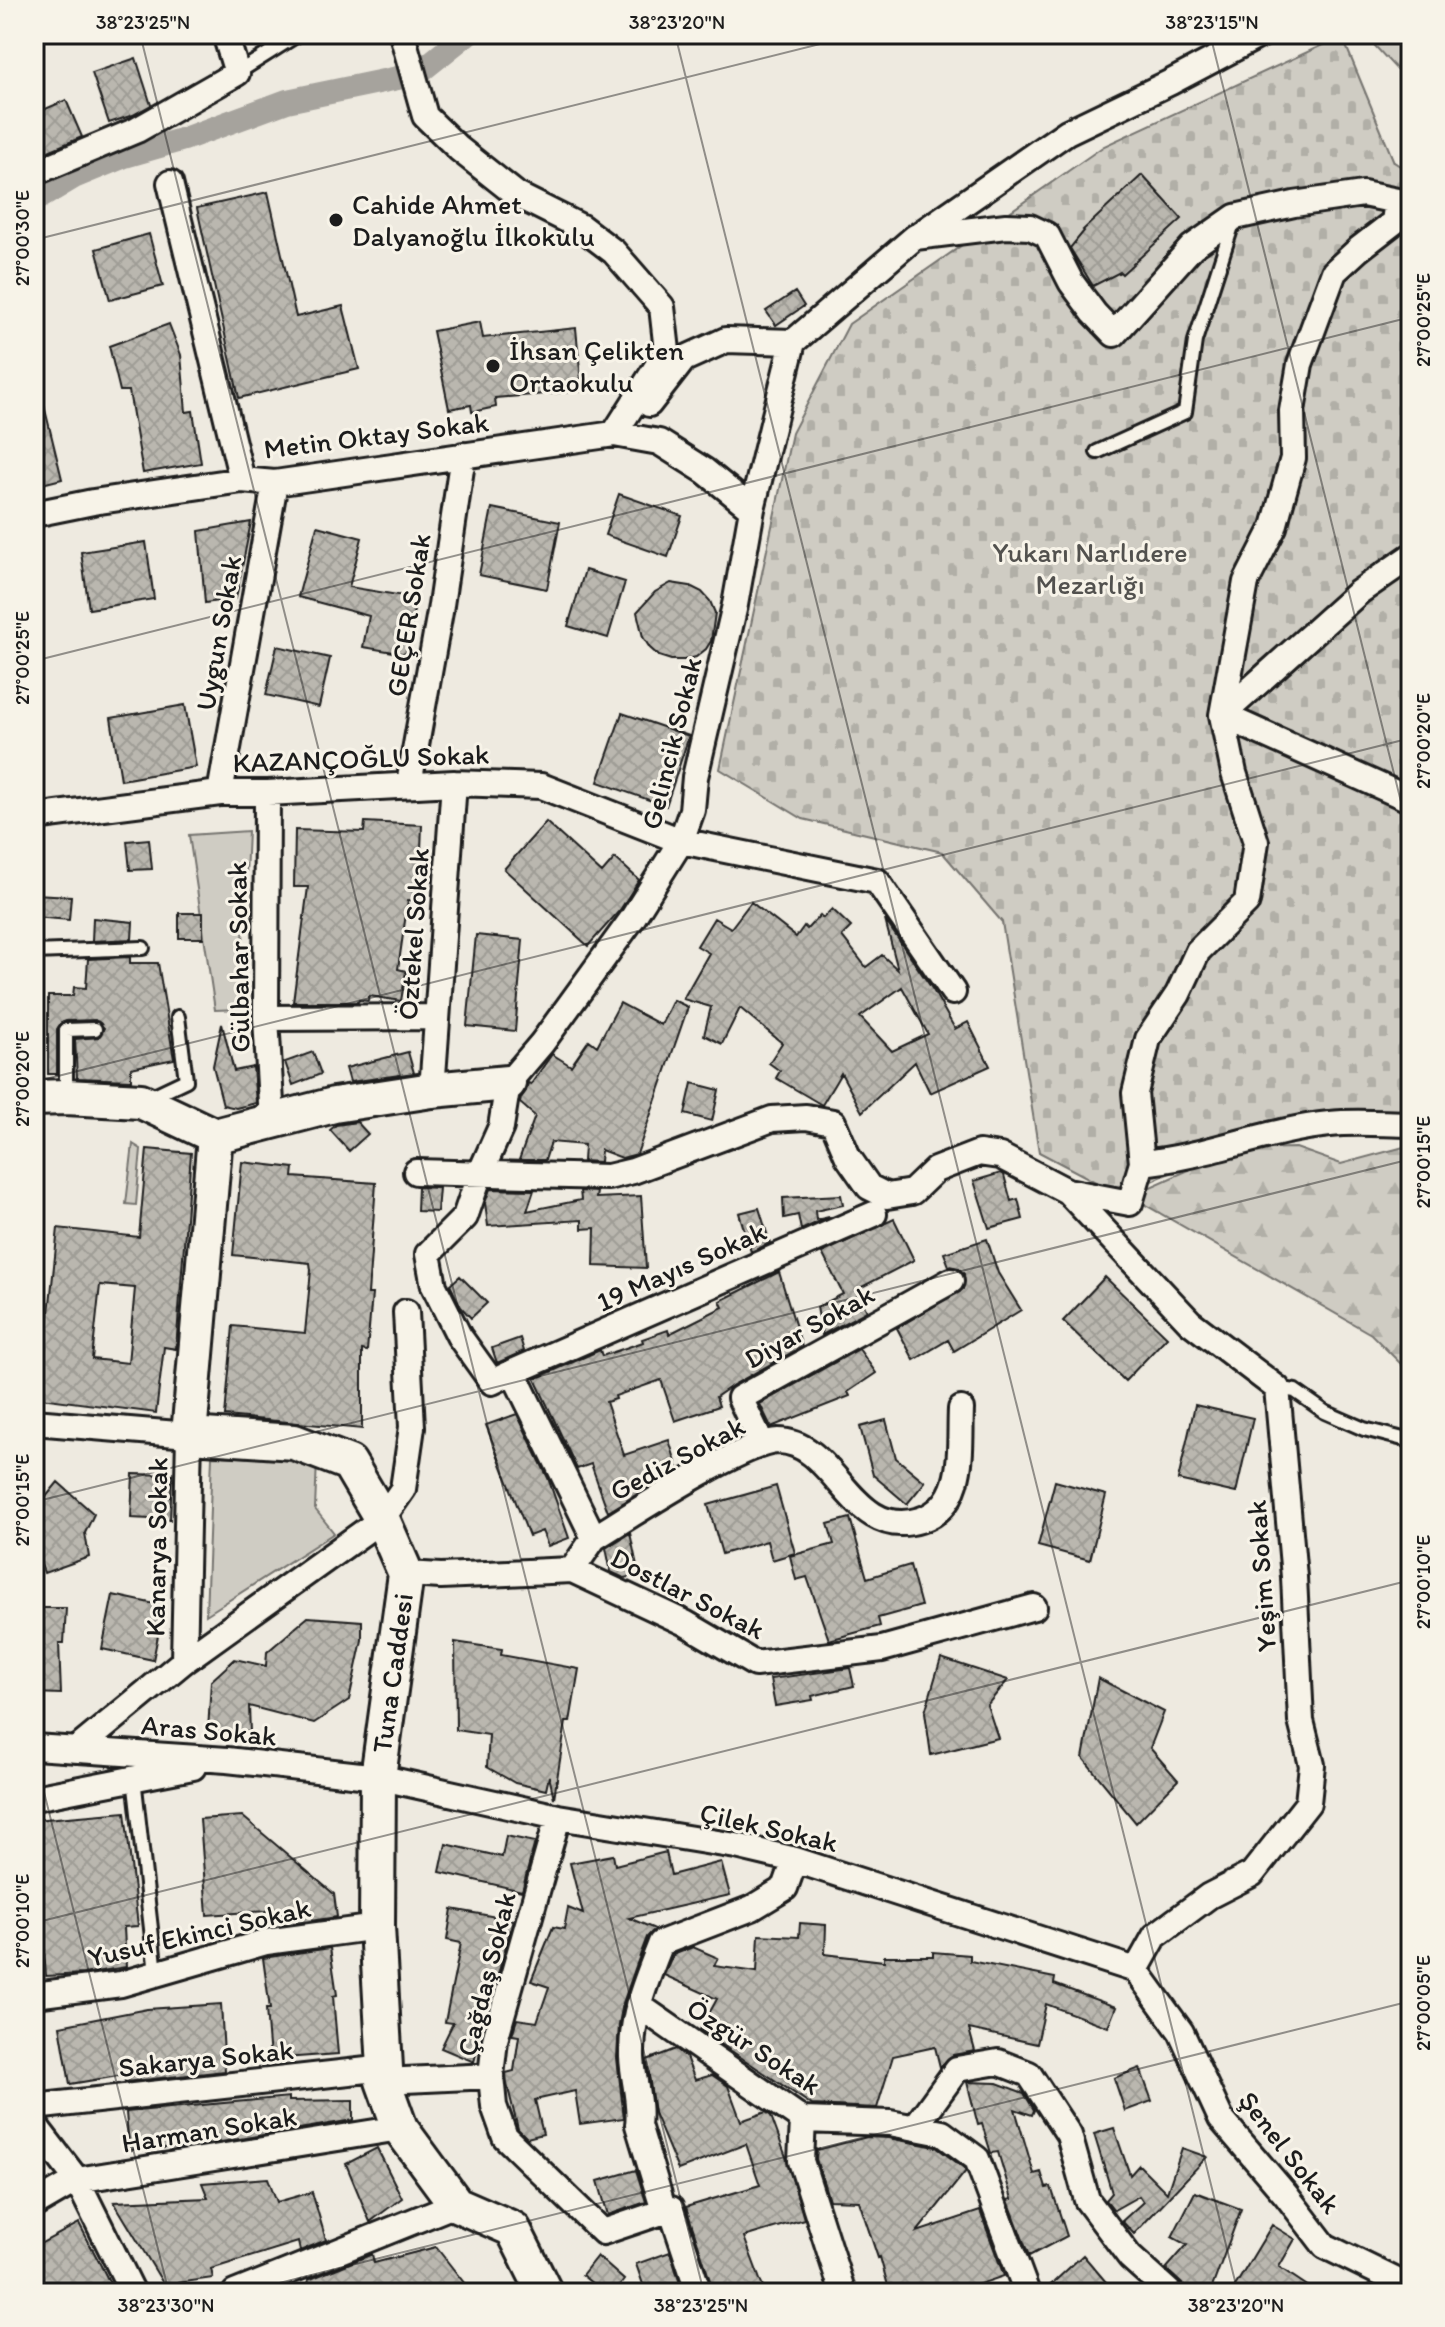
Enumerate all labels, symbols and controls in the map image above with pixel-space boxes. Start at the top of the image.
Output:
text: 38°23'25"N [96,10,190,34]
text: 38°23'20"N [629,10,725,34]
text: 38°23'15"N [1165,10,1259,34]
place label: Cahide Ahmet Dalyanoğlu İlkokulu [352,187,595,253]
text: 27°00'30"E [10,190,34,286]
marker: Cahide Ahmet Dalyanoğlu İlkokulu [327,211,345,229]
text: 27°00'25"E [1411,273,1435,367]
place label: İhsan Çelikten Ortaokulu [509,333,684,399]
marker: İhsan Çelikten Ortaokulu [484,357,502,375]
street label: Metin Oktay Sokak [262,404,491,466]
street label: GEÇER Sokak [378,531,438,699]
park label: Yukarı Narlıdere Mezarlığı [993,535,1187,601]
street label: Uygun Sokak [188,553,248,713]
text: 27°00'25"E [10,611,34,705]
street label: Gelincik Sokak [633,653,709,833]
text: 27°00'20"E [1411,693,1435,789]
street label: KAZANÇOĞLU Sokak [232,737,490,779]
street label: Öztekel Sokak [390,846,436,1021]
street label: Gülbahar Sokak [219,861,257,1053]
text: 27°00'20"E [10,1031,34,1127]
text: 27°00'15"E [1411,1116,1435,1208]
street label: 19 Mayıs Sokak [591,1213,771,1319]
street label: Diyar Sokak [738,1276,880,1376]
street label: Gediz Sokak [604,1408,751,1508]
text: 27°00'15"E [10,1454,34,1546]
street label: Kanarya Sokak [137,1457,175,1637]
street label: Yeşim Sokak [1239,1498,1283,1653]
text: 27°00'10"E [1411,1535,1435,1629]
street label: Dostlar Sokak [605,1540,771,1647]
street label: Tuna Caddesi [364,1591,420,1755]
street label: Aras Sokak [140,1707,279,1753]
street label: Çilek Sokak [697,1795,842,1859]
text: 27°00'10"E [10,1874,34,1968]
street label: Çağdaş Sokak [449,1888,523,2060]
street label: Yusuf Ekinci Sokak [84,1890,314,1974]
text: 27°00'05"E [1411,1955,1435,2051]
street label: Özgür Sokak [681,1990,827,2102]
street label: Sakarya Sokak [117,2032,295,2084]
street label: Şenel Sokak [1232,2084,1349,2220]
street label: Harman Sokak [119,2098,299,2160]
text: 38°23'30"N [118,2293,214,2317]
text: 38°23'25"N [654,2293,748,2317]
text: 38°23'20"N [1188,2293,1284,2317]

